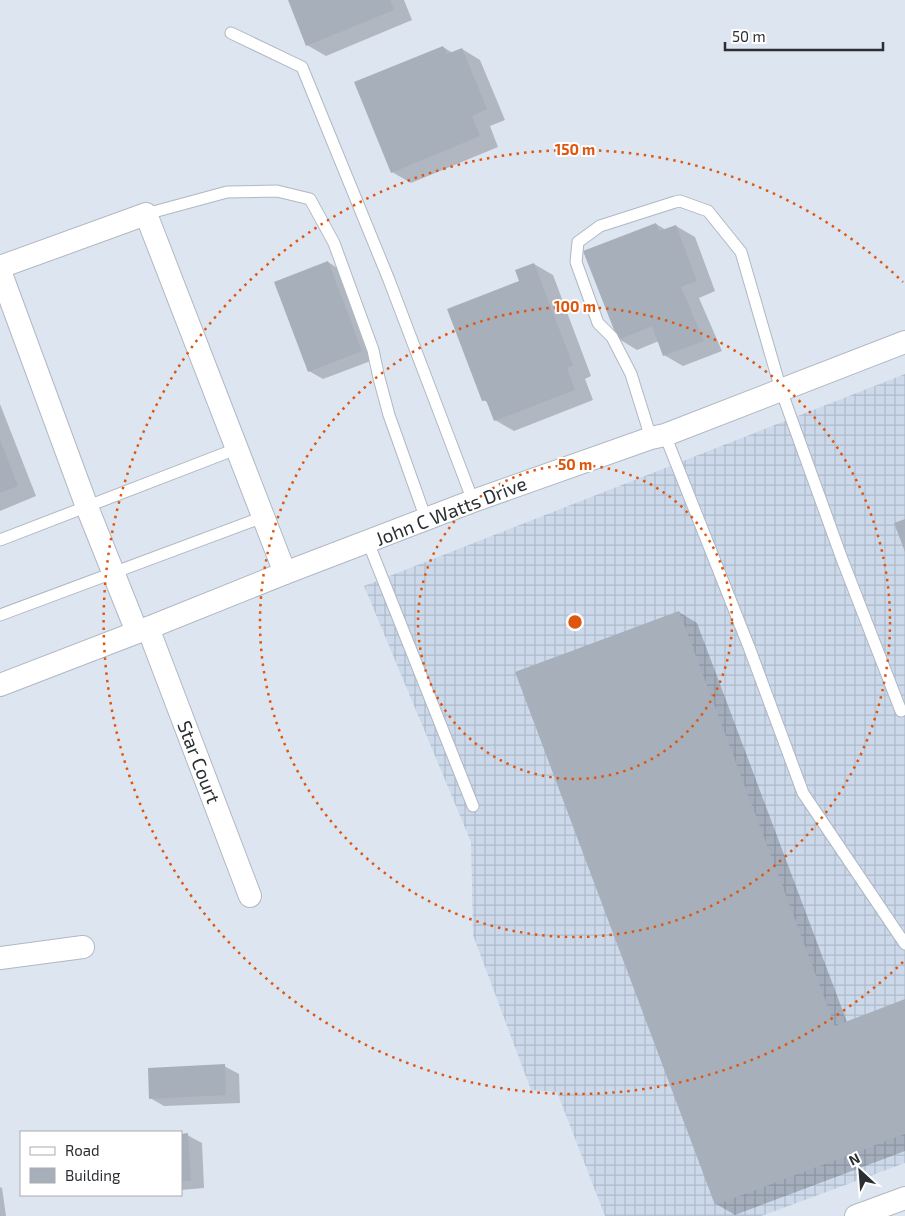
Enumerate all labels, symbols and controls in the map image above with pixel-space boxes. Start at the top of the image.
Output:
scale bar [725,20,882,52]
text: 50 m [732,27,766,45]
text: 150 m [555,140,595,158]
text: 100 m [554,297,596,315]
text: 50 m [558,455,592,473]
street label: John C Watts Drive [372,471,530,550]
centre of rings [566,613,584,631]
street label: Star Court [173,717,226,807]
legend [20,1131,182,1196]
text: Road [65,1141,100,1159]
north arrow [835,1146,885,1196]
text: N [846,1149,862,1169]
text: Building [65,1166,121,1184]

